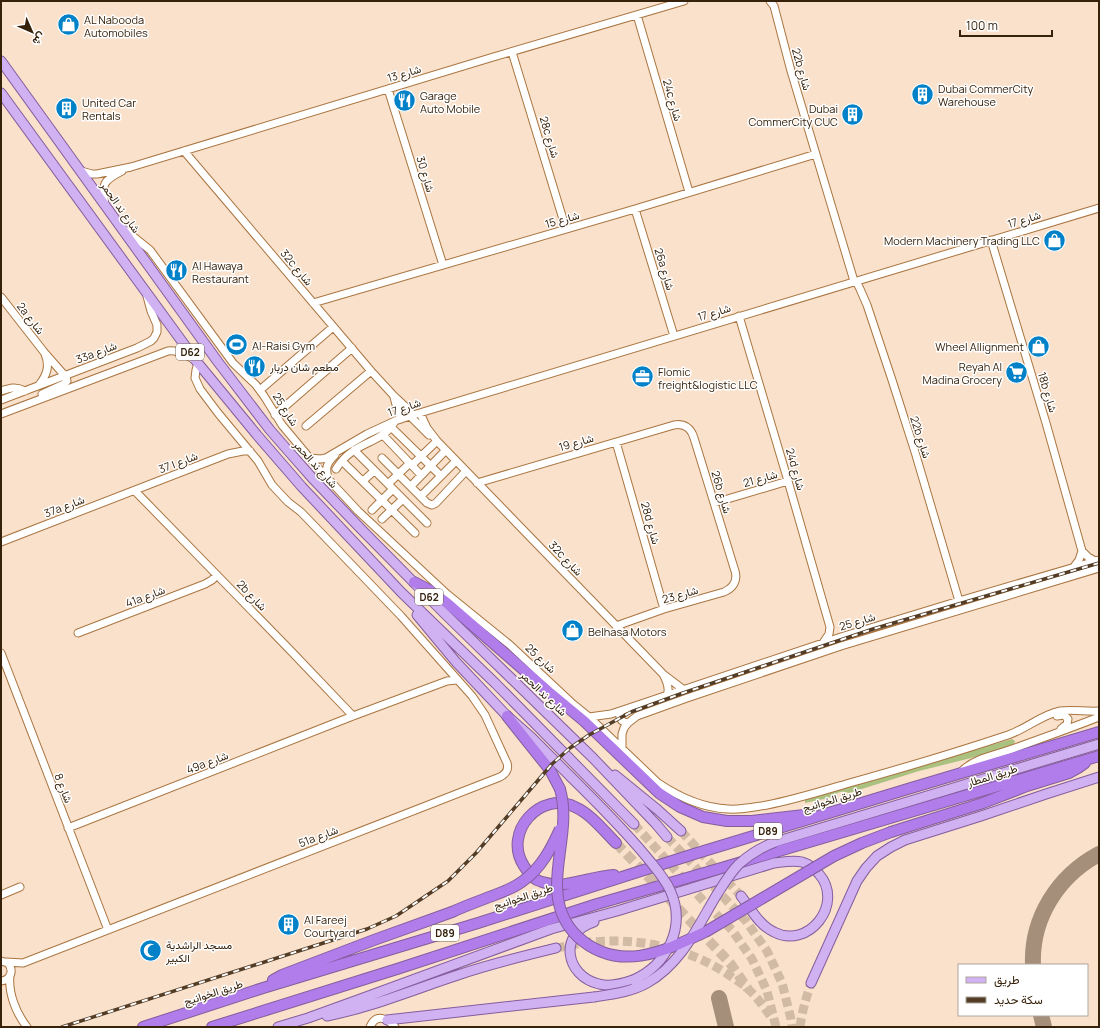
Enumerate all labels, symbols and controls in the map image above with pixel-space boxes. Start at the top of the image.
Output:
north arrow [12,12,52,52]
shop icon: AL Nabooda Automobiles [55,12,81,38]
place label: AL Nabooda Automobiles [84,12,148,40]
scale bar [960,12,1052,38]
text: 100 m [966,17,998,34]
text: ش [29,29,49,49]
street label: 22b شارع [788,46,815,93]
street label: شارع 13 [385,61,423,86]
street label: 24c شارع [659,77,686,123]
building icon: Dubai CommerCity Warehouse [910,81,936,107]
place label: Dubai CommerCity Warehouse [938,81,1033,109]
restaurant icon: Garage Auto Mobile [391,88,417,114]
place label: Garage Auto Mobile [420,88,481,116]
building icon: United Car Rentals [53,95,79,121]
place label: United Car Rentals [82,95,136,123]
place label: Dubai CommerCity CUC [748,101,838,129]
building icon: Dubai CommerCity CUC [840,101,866,127]
street label: 28c شارع [536,114,564,160]
street label: شارع 30 [412,154,439,195]
street label: شارع ند الحمر [96,178,144,236]
street label: شارع 15 [543,207,581,232]
street label: شارع 17 [1005,207,1043,232]
shop icon: Modern Machinery Trading LLC [1042,227,1068,253]
place label: Modern Machinery Trading LLC [884,233,1040,248]
street label: 32c شارع [277,246,317,289]
street label: 26a شارع [651,246,679,293]
restaurant icon: Al Hawaya Restaurant [164,258,190,284]
place label: Al Hawaya Restaurant [192,258,249,286]
street label: 2a شارع [13,299,48,338]
street label: شارع 17 [695,300,733,325]
sports icon: Al-Raisi Gym [223,332,249,358]
shop icon: Wheel Allignment [1026,333,1052,359]
street label: 33a شارع [73,337,119,368]
place label: Al-Raisi Gym [252,338,315,353]
place label: Wheel Allignment [935,339,1024,354]
road number: D62 [176,344,204,360]
restaurant icon: مطعم شان دربار [242,353,268,379]
place label: مطعم شان دربار [269,359,339,375]
place label: Reyah Al Madina Grocery [923,359,1002,387]
supermarket icon: Reyah Al Madina Grocery [1004,359,1030,385]
office icon: Flomic freight&logistic LLC [630,364,656,390]
place label: Flomic freight&logistic LLC [658,364,758,392]
street label: 18b شارع [1034,370,1061,415]
street label: شارع 25 [269,389,303,429]
street label: شارع 17 [385,394,423,421]
street label: 22b شارع [906,414,935,461]
street label: شارع 19 [557,430,596,455]
street label: شارع ند الحمر [289,436,342,492]
street label: 24d شارع [782,446,809,493]
street label: شارع ا 37 [156,448,200,477]
street label: شارع 21 [741,466,779,491]
street label: 26b شارع [707,469,736,516]
street label: 37a شارع [42,491,87,521]
street label: 28d شارع [637,500,664,547]
street label: 32c شارع [545,537,586,580]
street label: 2b شارع [233,576,271,614]
street label: 41a شارع [123,581,168,611]
street label: شارع 23 [660,582,700,607]
road number: D62 [415,589,443,605]
street label: شارع 25 [837,608,877,635]
shop icon: Belhasa Motors [560,618,586,644]
place label: Belhasa Motors [588,624,667,639]
street label: شارع 25 [522,640,560,677]
street label: شارع ند الحمر [516,666,571,720]
street label: 49a شارع [184,747,231,778]
street label: طريق المطار [964,760,1019,790]
street label: شارع 8 [51,771,77,806]
street label: طريق الخوانيج [800,783,864,816]
street label: 51a شارع [296,822,341,851]
road number: D89 [754,823,782,839]
street label: طريق الخوانيج [491,879,555,914]
building icon: Al Fareej Courtyard [275,912,301,938]
place label: Al Fareej Courtyard [304,912,355,940]
road number: D89 [431,925,459,941]
mosque icon: مسجد الراشدية الكبير [137,937,163,963]
place label: مسجد الراشدية الكبير [165,937,232,965]
legend [958,964,1088,1016]
text: طريق [994,971,1020,988]
street label: طريق الخوانيج [181,975,245,1010]
text: سكة حديد [994,991,1043,1008]

